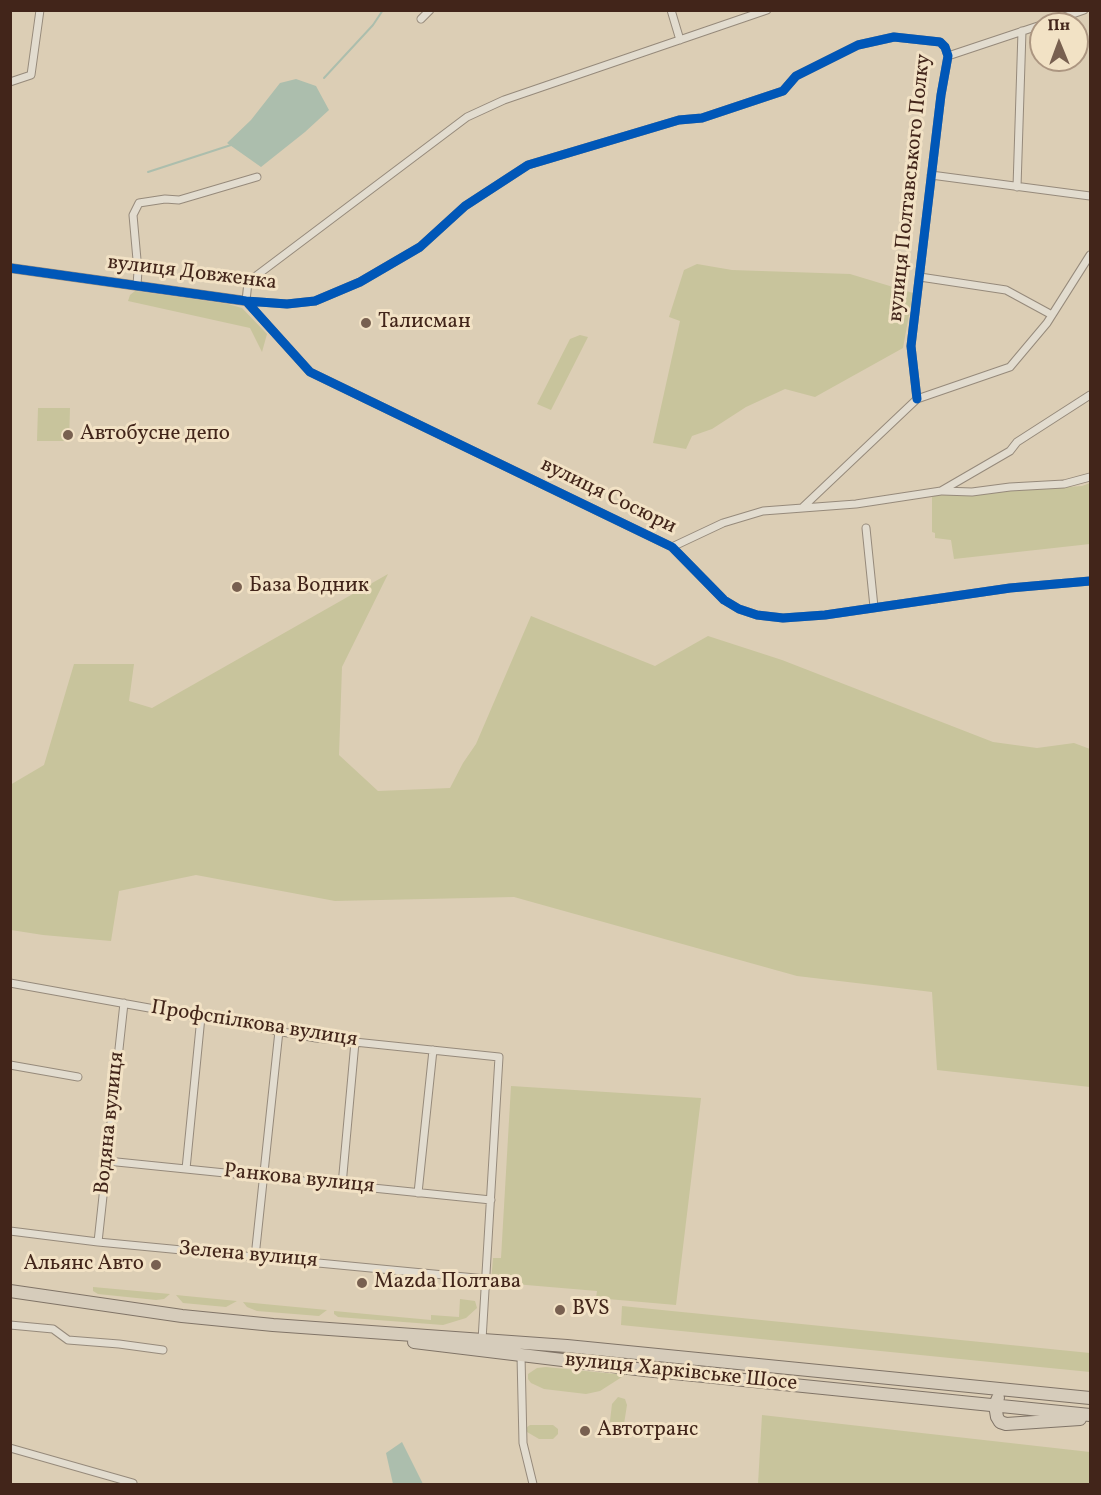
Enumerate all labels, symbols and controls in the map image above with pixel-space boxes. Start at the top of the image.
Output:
north arrow [1029,12,1089,72]
text: Пн [1047,15,1070,37]
street label: вулиця Полтавського Полку [884,53,938,323]
street label: вулиця Довженка [106,251,278,297]
place label: Талисман [378,310,471,336]
marker: Талисман [359,316,373,330]
place label: Автобусне депо [80,422,230,448]
marker: Автобусне депо [61,428,75,442]
street label: вулиця Сосюри [536,453,680,541]
place label: База Водник [249,574,369,600]
marker: База Водник [230,580,244,594]
street label: Профспілкова вулиця [149,996,359,1054]
street label: Водяна вулиця [91,1050,131,1196]
street label: Ранкова вулиця [222,1160,376,1200]
street label: Зелена вулиця [177,1237,319,1275]
place label: Альянс Авто [23,1252,144,1278]
marker: Альянс Авто [149,1258,163,1272]
place label: Mazda Полтава [374,1270,521,1296]
marker: Mazda Полтава [355,1276,369,1290]
place label: BVS [572,1297,610,1323]
marker: BVS [553,1303,567,1317]
street label: вулиця Харківське Шосе [564,1348,798,1398]
place label: Автотранс [597,1418,698,1444]
marker: Автотранс [578,1424,592,1438]

